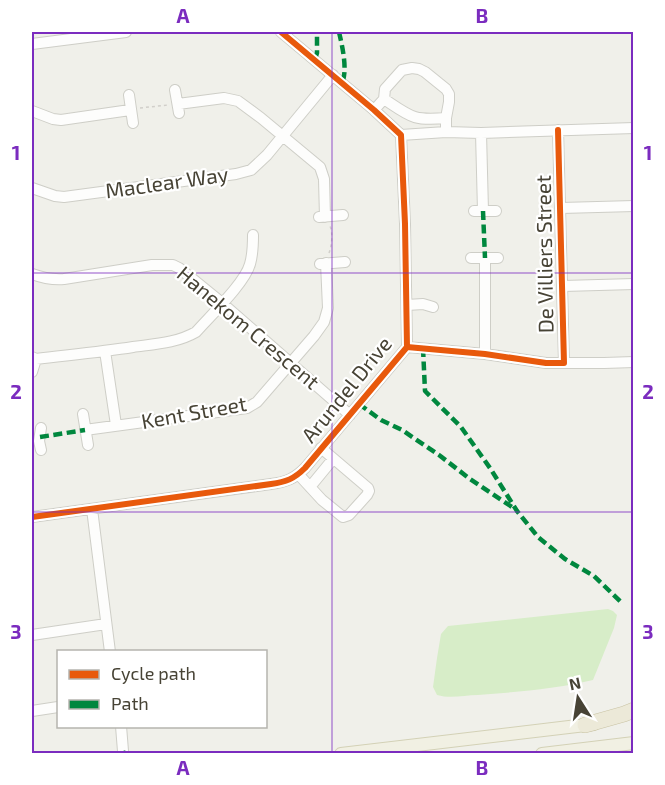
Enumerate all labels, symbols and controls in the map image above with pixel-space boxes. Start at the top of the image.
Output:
text: A [176,3,190,27]
text: B [476,3,488,27]
text: 1 [12,140,20,164]
text: 1 [644,140,652,164]
street label: Maclear Way [104,161,230,203]
street label: De Villiers Street [530,175,557,333]
street label: Hanekom Crescent [173,260,325,394]
street label: Arundel Drive [295,331,396,447]
text: 2 [10,379,22,403]
text: 2 [642,379,654,403]
street label: Kent Street [139,390,248,433]
text: 3 [10,619,22,643]
text: 3 [642,619,654,643]
legend [57,650,267,728]
text: Cycle path [111,662,196,684]
north arrow [548,668,608,728]
text: N [567,672,582,693]
text: Path [111,692,149,714]
text: A [176,755,190,779]
text: B [476,755,488,779]

